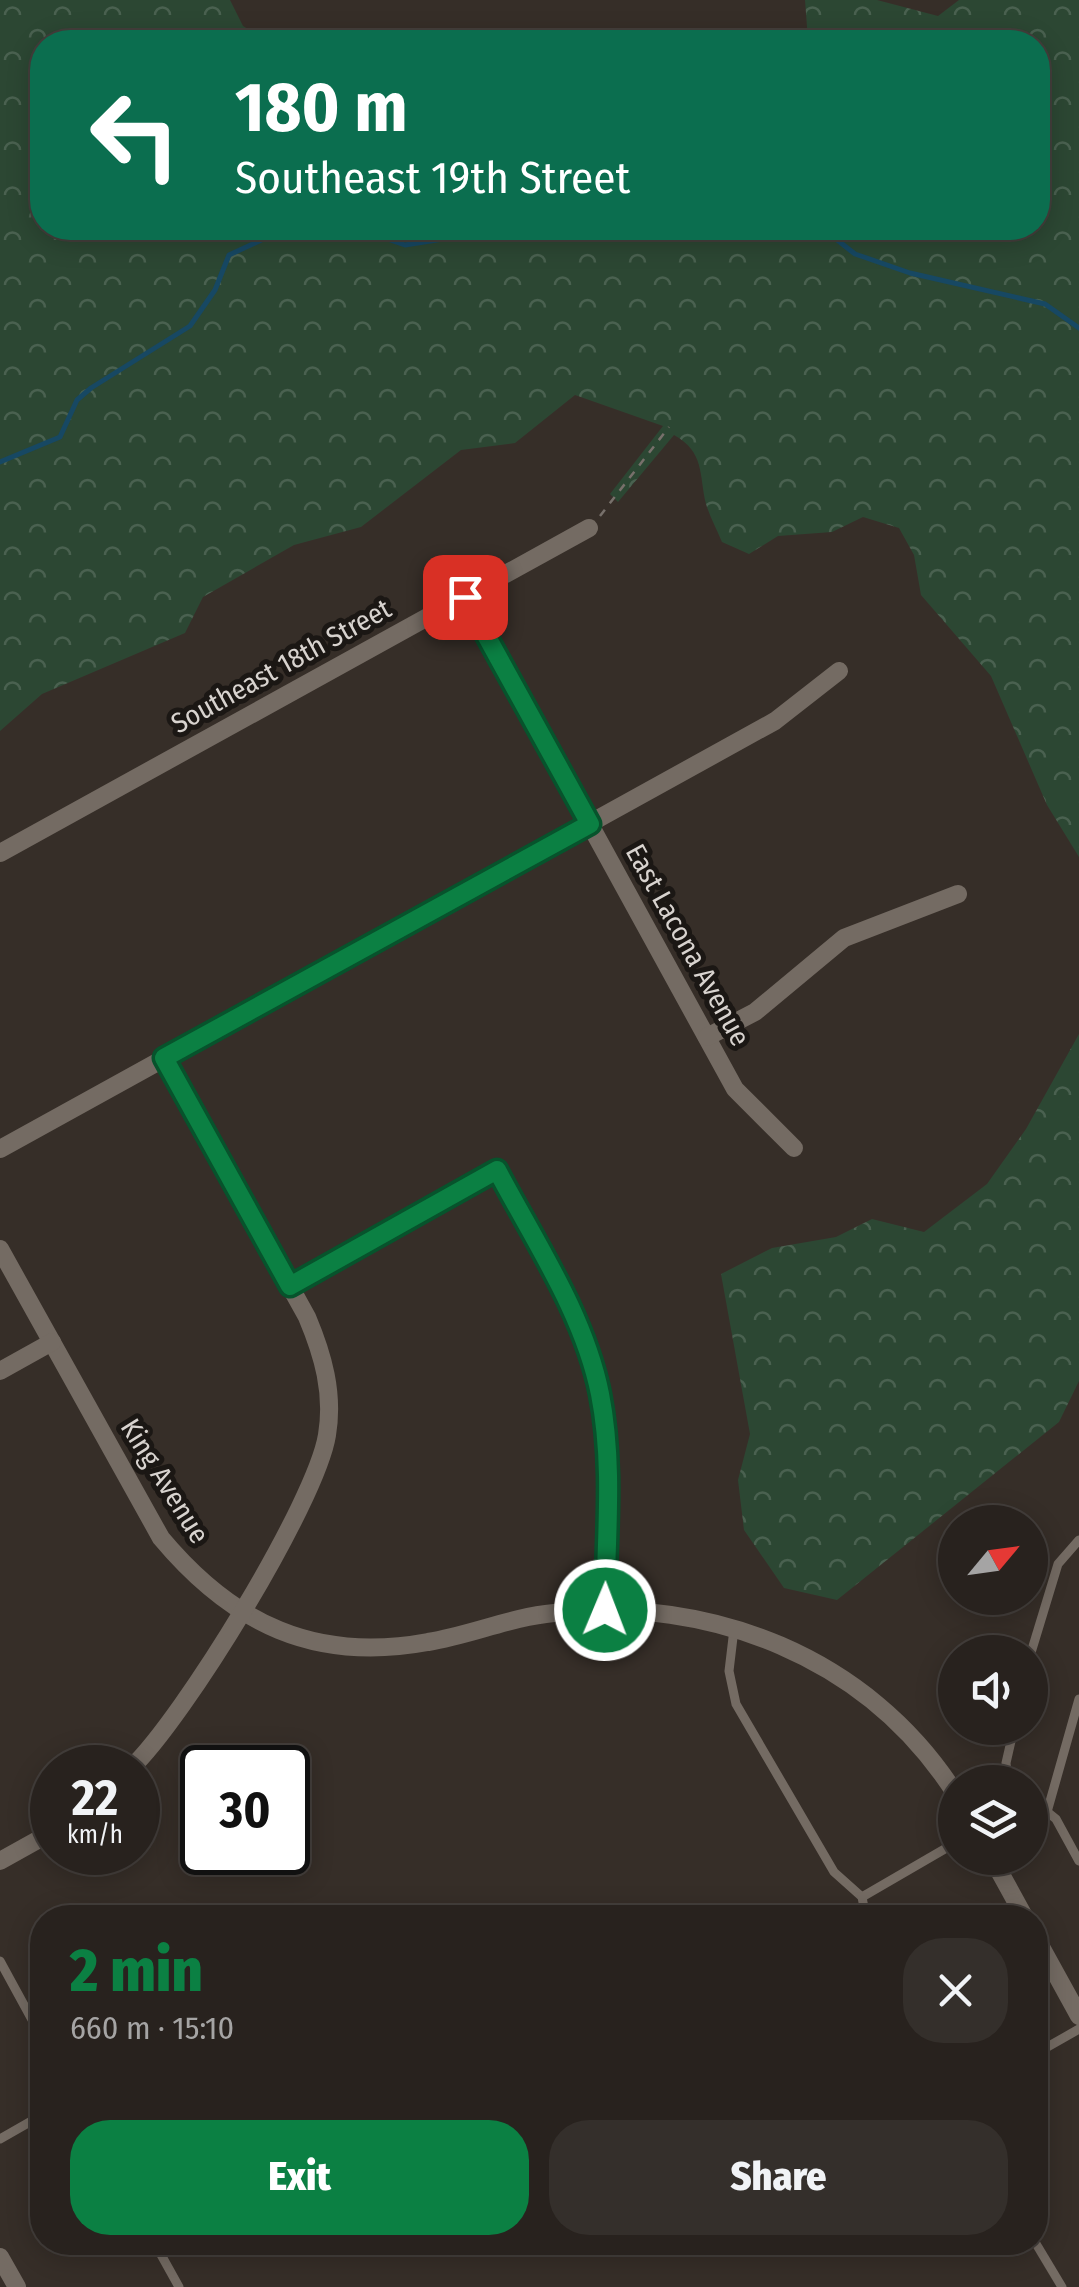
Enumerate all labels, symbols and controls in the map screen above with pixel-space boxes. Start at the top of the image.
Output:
text: 180 m [235,66,408,150]
icon: left [70,70,200,200]
text: Southeast 19th Street [235,151,630,205]
pin [423,555,508,640]
icon: arrive [438,570,493,625]
street label: Southeast 18th Street [165,591,397,740]
street label: East Lacona Avenue [619,838,757,1052]
street label: King Avenue [114,1413,216,1549]
north arrow [938,1505,1048,1615]
map controls [938,1505,1048,1875]
position arrow [553,1558,657,1662]
button: sound [938,1635,1048,1745]
speed limit sign: 30 [180,1745,310,1875]
button: layers [938,1765,1048,1875]
text: 22 [72,1768,118,1828]
text: km/h [67,1820,123,1850]
text: 2 min [70,1935,203,2007]
button: close [903,1938,1008,2043]
text: 660 m · 15:10 [70,2009,234,2047]
button: Exit [70,2120,529,2235]
button: Share [549,2120,1008,2235]

